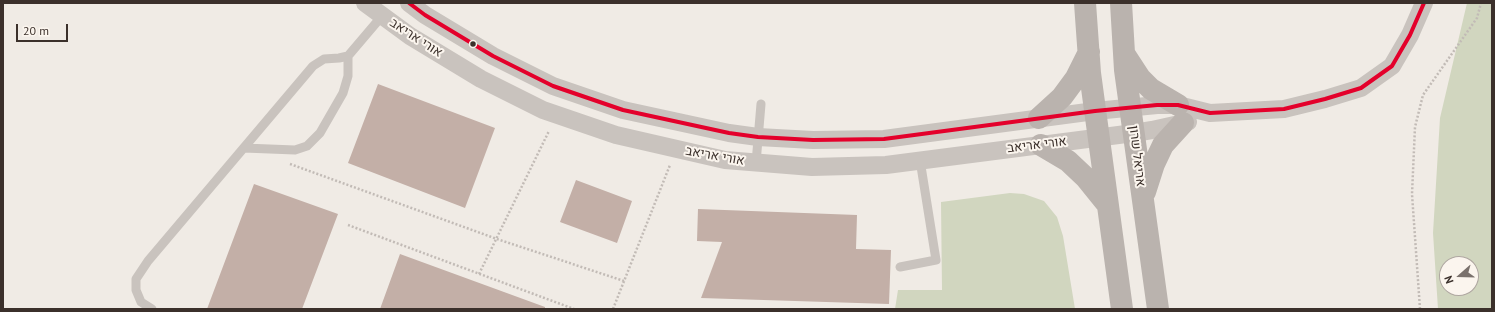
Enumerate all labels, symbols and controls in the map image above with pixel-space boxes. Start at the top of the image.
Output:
street label: אורי אריאב [387,15,445,61]
scale bar [18,16,70,42]
text: 20 m [23,23,49,38]
unlabelled marker [468,39,478,49]
street label: אריאל שרון [1126,125,1148,187]
street label: אורי אריאב [1006,134,1068,156]
street label: אורי אריאב [684,143,746,169]
north arrow [1439,256,1479,296]
text: N [1441,274,1456,286]

